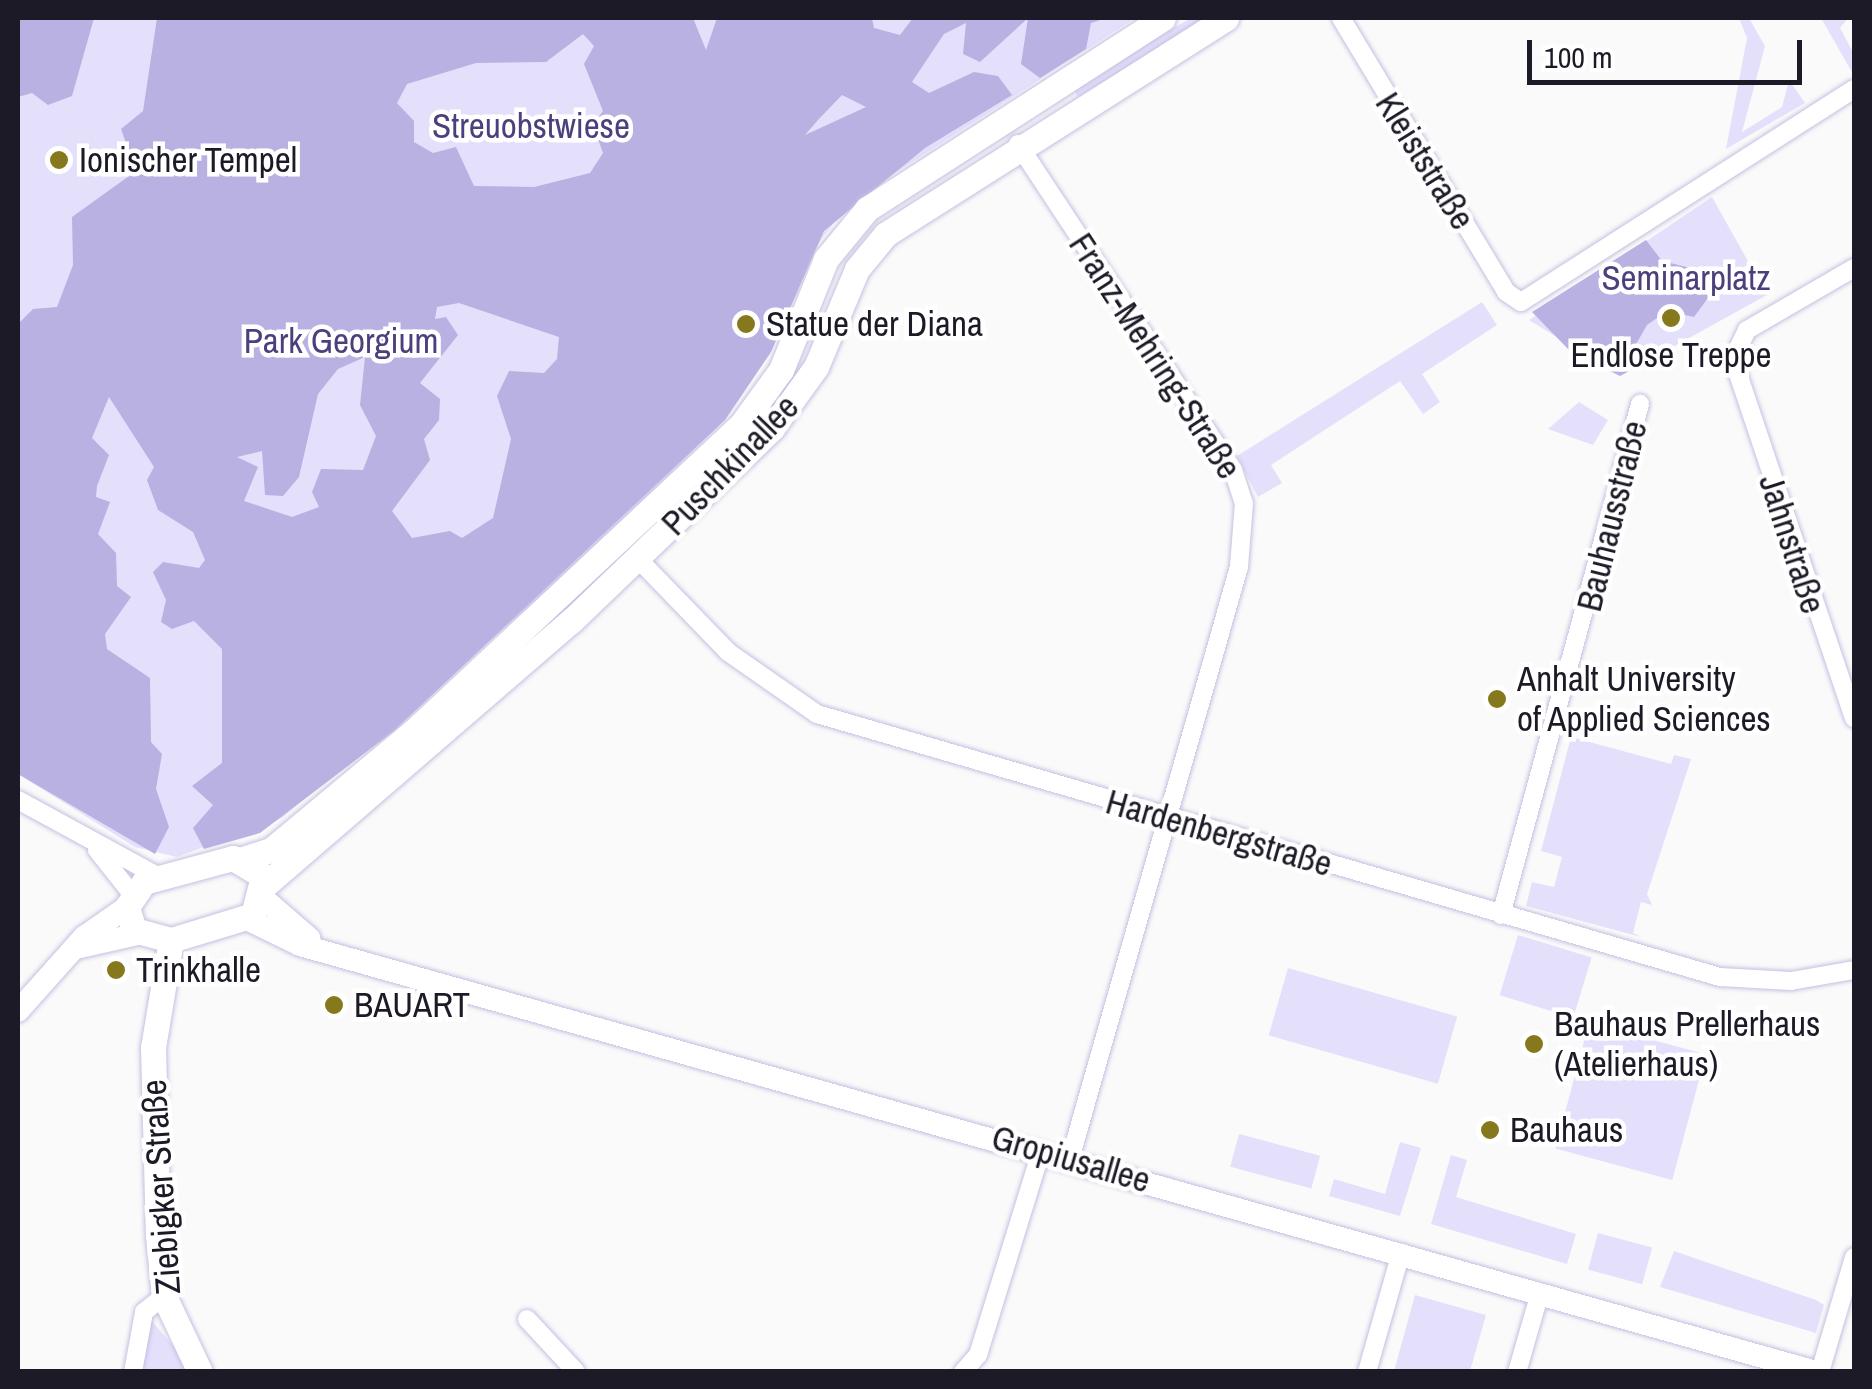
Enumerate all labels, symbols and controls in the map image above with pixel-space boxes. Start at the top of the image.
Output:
scale bar [1532,20,1807,82]
text: 100 m [1544,37,1612,77]
street label: Kleiststraße [1367,85,1483,237]
park label: Streuobstwiese [432,105,630,147]
place label: Ionischer Tempel [79,139,298,181]
marker: Ionischer Tempel [48,149,70,171]
street label: Franz-Mehring-Straße [1060,226,1250,486]
park label: Seminarplatz [1601,257,1771,299]
place label: Statue der Diana [766,303,983,345]
marker: Endlose Treppe [1660,307,1682,329]
marker: Statue der Diana [735,313,757,335]
park label: Park Georgium [244,320,438,362]
place label: Endlose Treppe [1570,334,1772,376]
street label: Puschkinallee [653,386,807,544]
street label: Bauhausstraße [1568,416,1656,616]
street label: Jahnstraße [1750,469,1834,619]
place label: Anhalt University of Applied Sciences [1517,658,1772,740]
marker: Anhalt University of Applied Sciences [1486,688,1508,710]
street label: Hardenbergstraße [1101,781,1337,885]
place label: Trinkhalle [136,949,261,991]
marker: Trinkhalle [105,959,127,981]
place label: BAUART [354,984,470,1026]
marker: BAUART [323,994,345,1016]
place label: Bauhaus Prellerhaus (Atelierhaus) [1554,1003,1820,1085]
marker: Bauhaus Prellerhaus (Atelierhaus) [1523,1033,1545,1055]
street label: Ziebigker Straße [133,1078,189,1296]
place label: Bauhaus [1510,1109,1623,1151]
street label: Gropiusallee [987,1116,1155,1202]
marker: Bauhaus [1479,1119,1501,1141]

